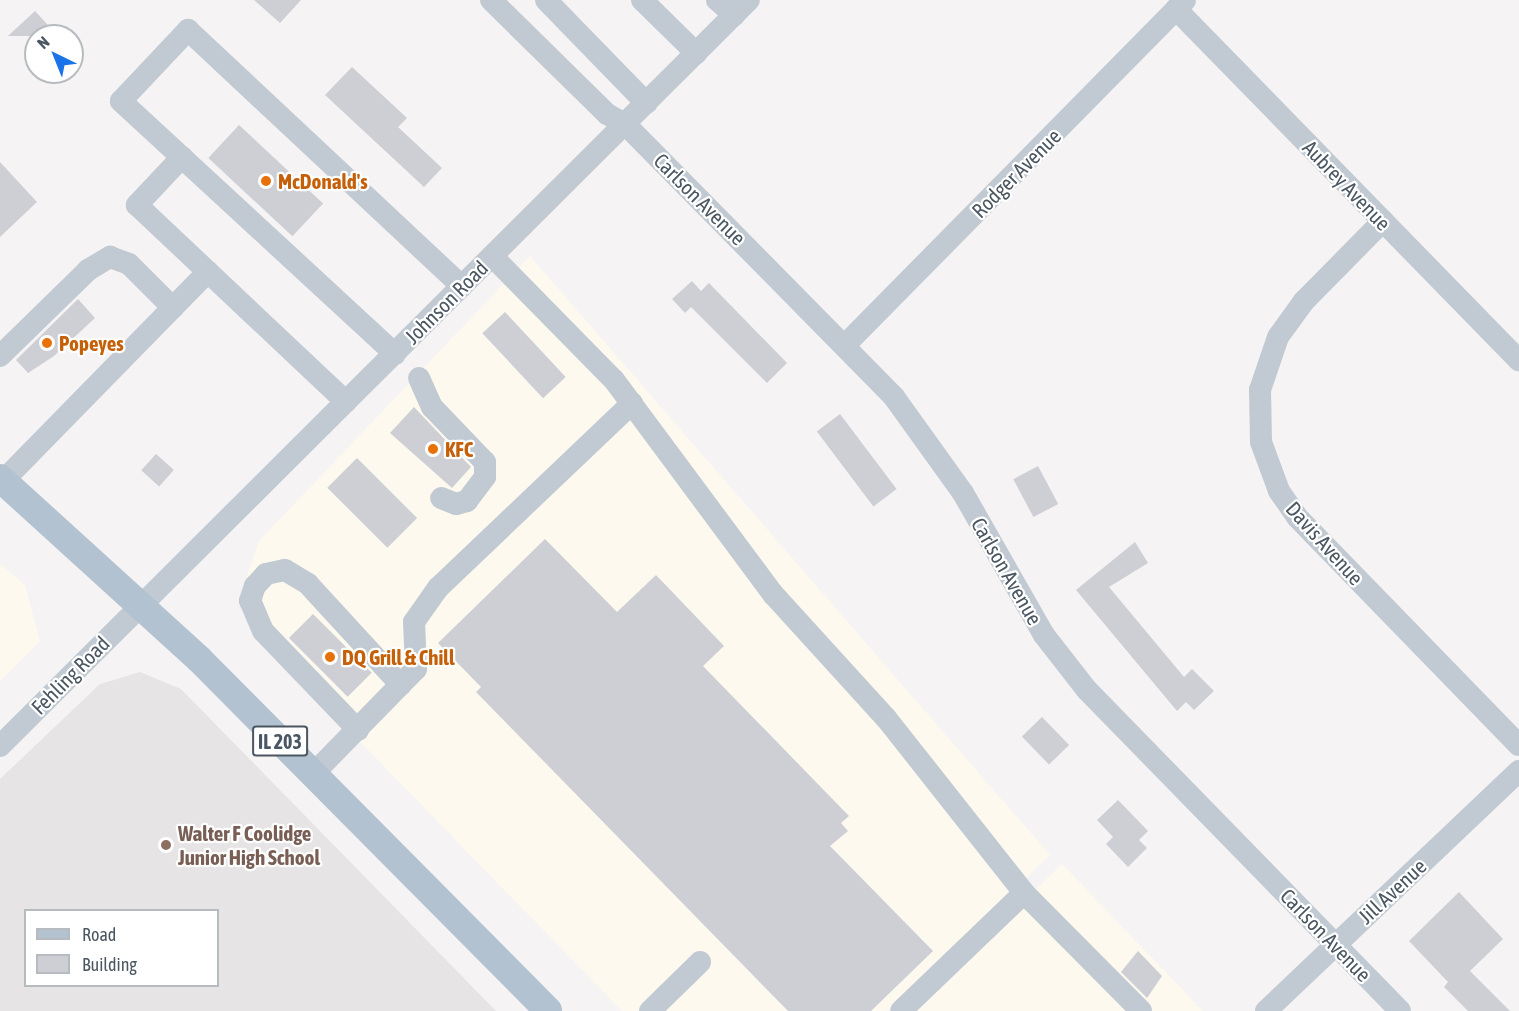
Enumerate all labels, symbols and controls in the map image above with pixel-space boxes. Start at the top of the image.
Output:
north arrow [24,24,84,84]
text: N [33,32,53,52]
street label: Rodger Avenue [966,123,1066,223]
street label: Aubrey Avenue [1298,135,1396,235]
street label: Carlson Avenue [649,148,751,250]
place label: McDonald's [278,168,368,194]
marker: McDonald's [259,174,273,188]
street label: Johnson Road [399,255,493,349]
place label: Popeyes [59,330,124,356]
marker: Popeyes [40,336,54,350]
place label: KFC [445,436,473,462]
marker: KFC [426,442,440,456]
street label: Davis Avenue [1281,496,1369,590]
street label: Carlson Avenue [966,513,1048,629]
street label: Fehling Road [26,631,114,719]
place label: DQ Grill & Chill [342,644,454,670]
marker: DQ Grill & Chill [323,650,337,664]
road number: IL 203 [252,724,308,758]
place label: Walter F Coolidge Junior High School [178,820,320,870]
marker: Walter F Coolidge Junior High School [159,838,173,852]
street label: Jill Avenue [1353,853,1431,929]
street label: Carlson Avenue [1275,883,1377,987]
legend [24,909,219,987]
text: Road [82,924,116,945]
text: Building [82,954,137,975]

